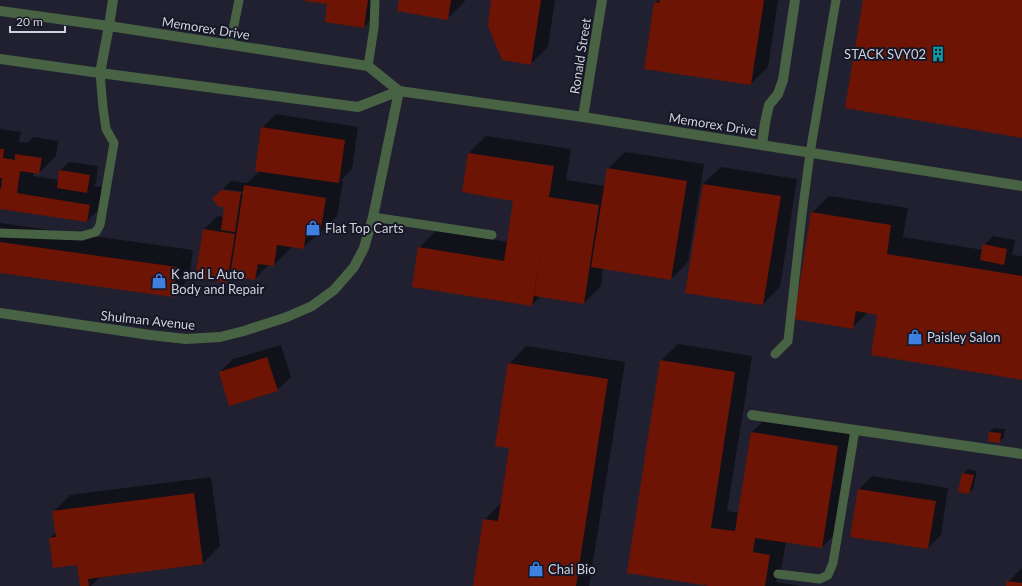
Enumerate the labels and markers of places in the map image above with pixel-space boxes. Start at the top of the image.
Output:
building icon: STACK SVY02 [929,45,947,63]
place label: STACK SVY02 [844,46,926,62]
shop icon: Flat Top Carts [304,219,322,237]
place label: Flat Top Carts [325,220,404,236]
place label: K and L Auto Body and Repair [171,266,264,297]
shop icon: K and L Auto Body and Repair [150,272,168,290]
shop icon: Paisley Salon [906,328,924,346]
place label: Paisley Salon [927,329,1000,345]
shop icon: Chai Bio [527,560,545,578]
place label: Chai Bio [548,561,596,577]

